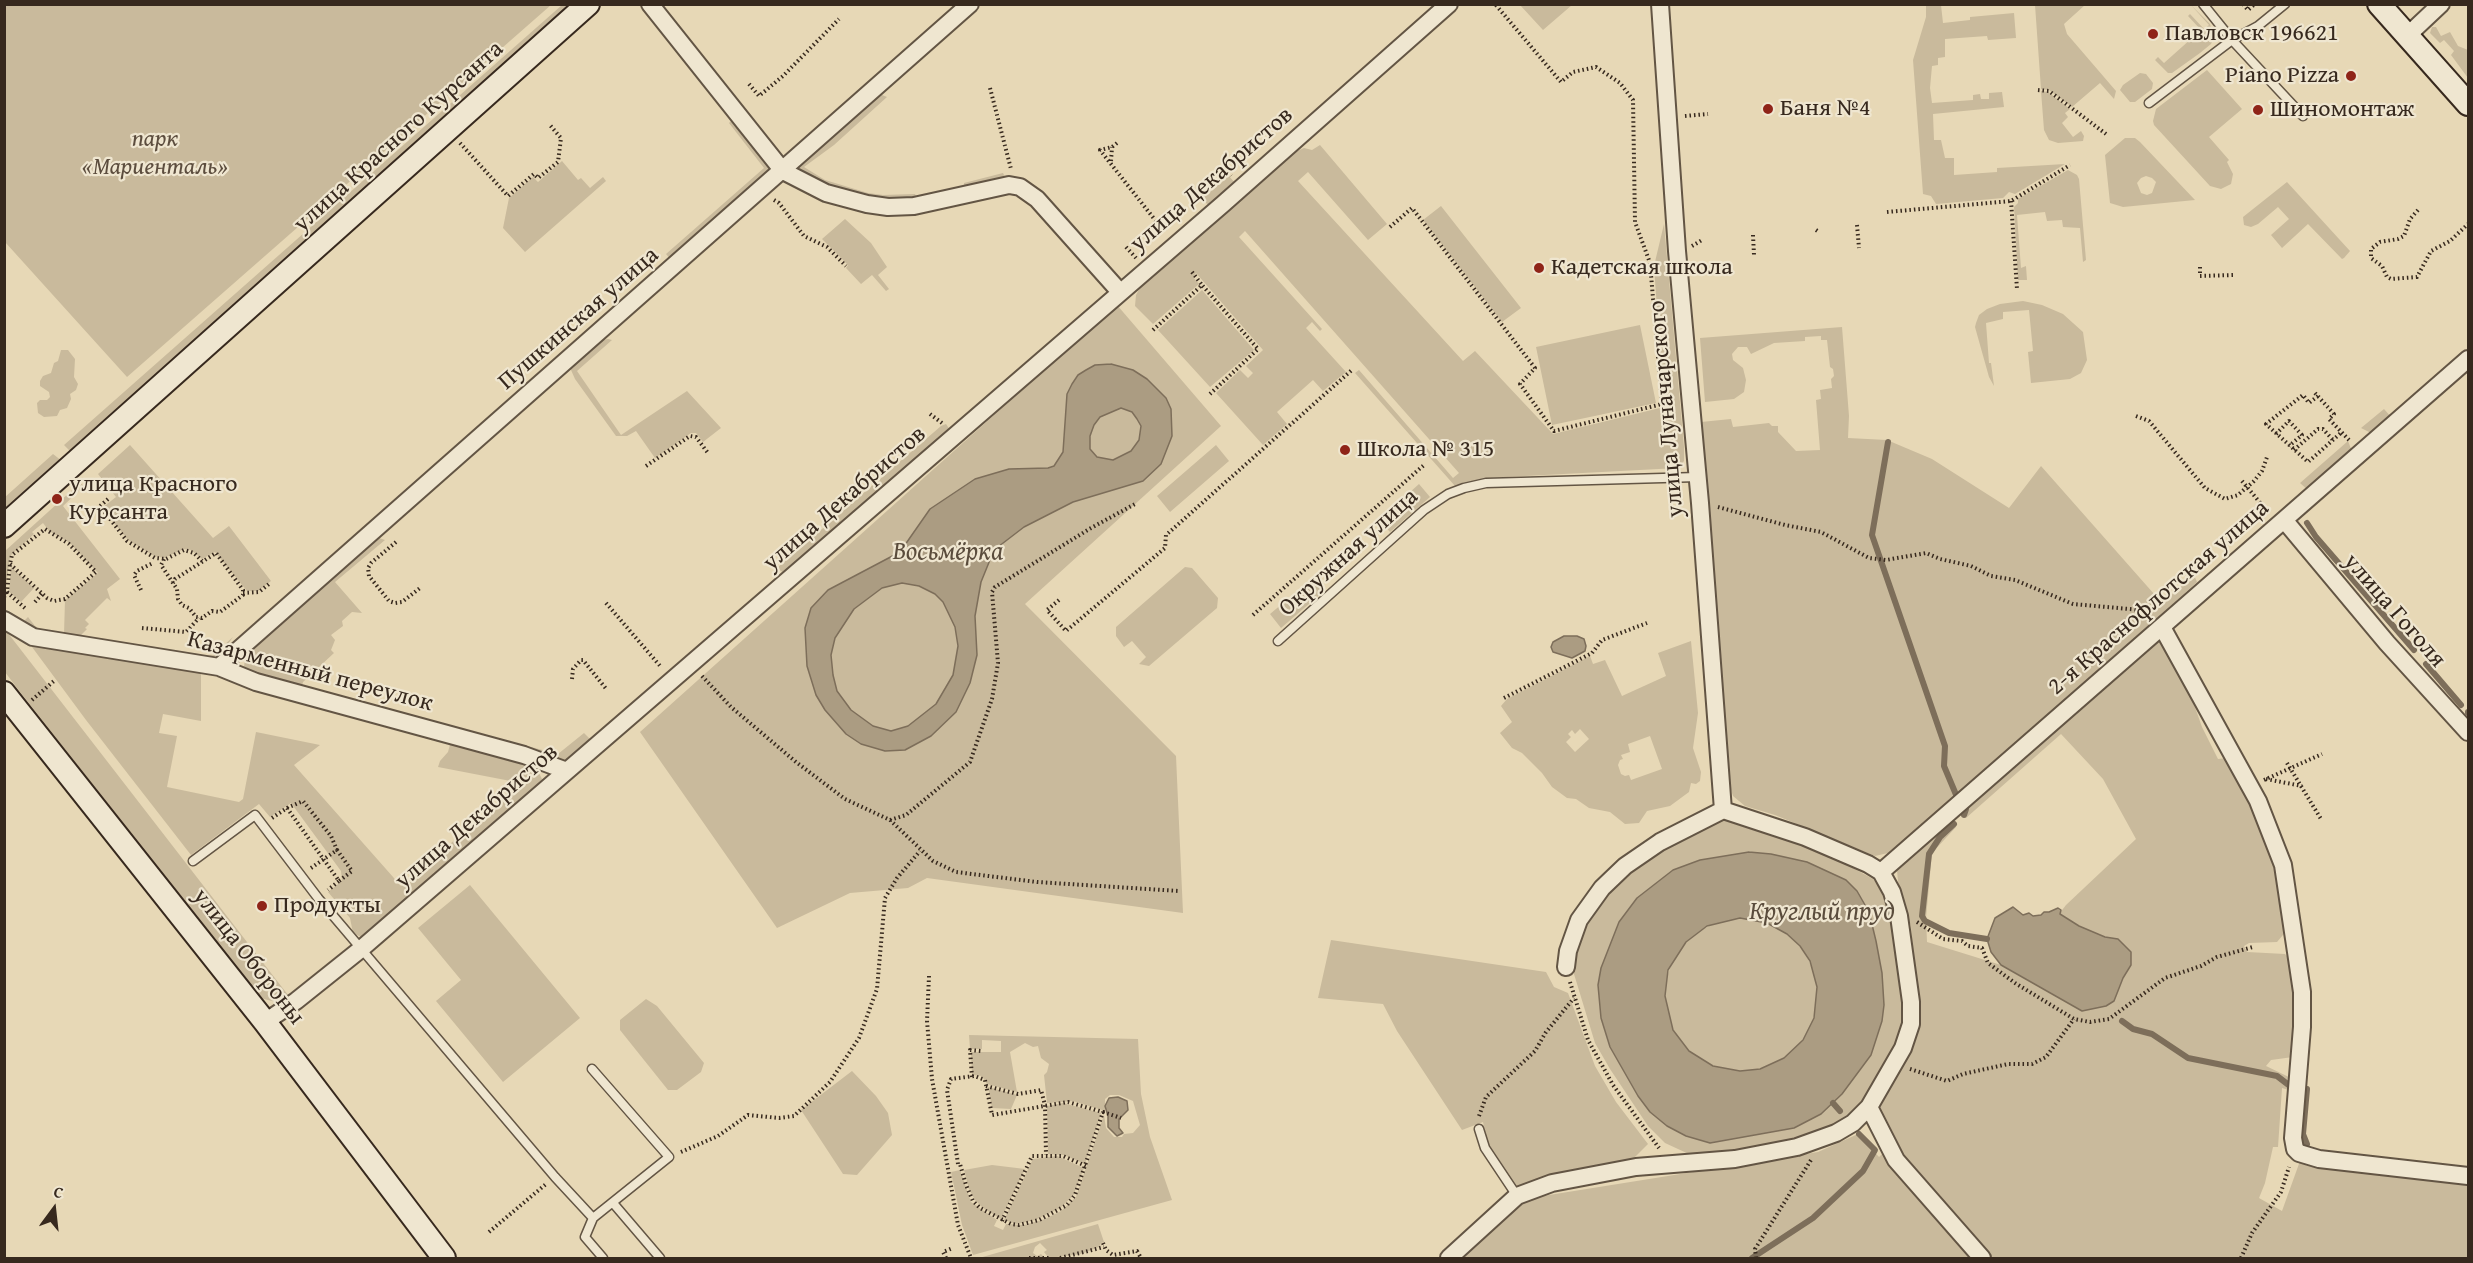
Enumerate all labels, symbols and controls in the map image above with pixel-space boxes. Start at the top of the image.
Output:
place label: Павловск 196621 [2165,20,2339,48]
marker: Павловск 196621 [2146,27,2160,41]
street label: улица Красного Курсанта [288,35,510,239]
place label: Piano Pizza [2225,62,2339,90]
marker: Piano Pizza [2344,69,2358,83]
place label: Баня №4 [1780,95,1871,123]
place label: Шиномонтаж [2270,96,2414,124]
street label: улица Декабристов [1125,101,1299,259]
marker: Баня №4 [1761,102,1775,116]
marker: Шиномонтаж [2251,103,2265,117]
park label: парк «Мариенталь» [82,126,228,182]
street label: Пушкинская улица [493,241,665,397]
place label: Кадетская школа [1551,254,1733,282]
marker: Кадетская школа [1532,261,1546,275]
street label: улица Луначарского [1643,299,1691,519]
street label: улица Декабристов [758,420,932,578]
place label: Школа № 315 [1357,436,1494,464]
marker: Школа № 315 [1338,443,1352,457]
place label: улица Красного Курсанта [69,471,237,527]
street label: Окружная улица [1273,483,1425,623]
marker: улица Красного Курсанта [50,492,64,506]
street label: 2-я Краснофлотская улица [2043,494,2275,702]
water label: Восьмёрка [893,536,1003,568]
street label: улица Гоголя [2337,548,2451,674]
street label: Казарменный переулок [184,625,436,719]
street label: улица Декабристов [390,738,564,896]
street label: улица Обороны [186,883,310,1031]
place label: Продукты [274,892,381,920]
water label: Круглый пруд [1749,896,1895,928]
marker: Продукты [255,899,269,913]
north arrow [24,1179,84,1239]
text: С [51,1179,66,1204]

